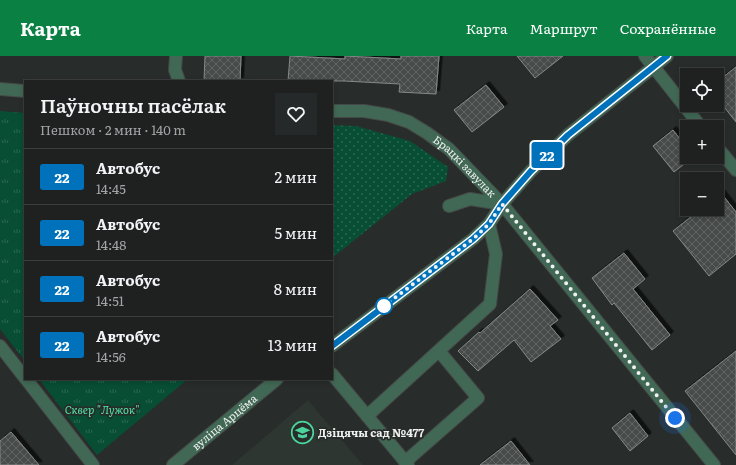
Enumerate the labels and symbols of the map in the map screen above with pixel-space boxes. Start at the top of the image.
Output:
street label: Брацкі завулак [430,131,501,201]
line badge: 22 [529,142,565,168]
unlabelled marker [375,297,393,315]
street label: вуліца Арцёма [188,390,260,453]
park label: Сквер "Лужок" [65,401,139,417]
your location [665,408,685,428]
school or university icon: Дзіцячы сад №477 [290,420,316,446]
place label: Дзіцячы сад №477 [318,424,424,440]

